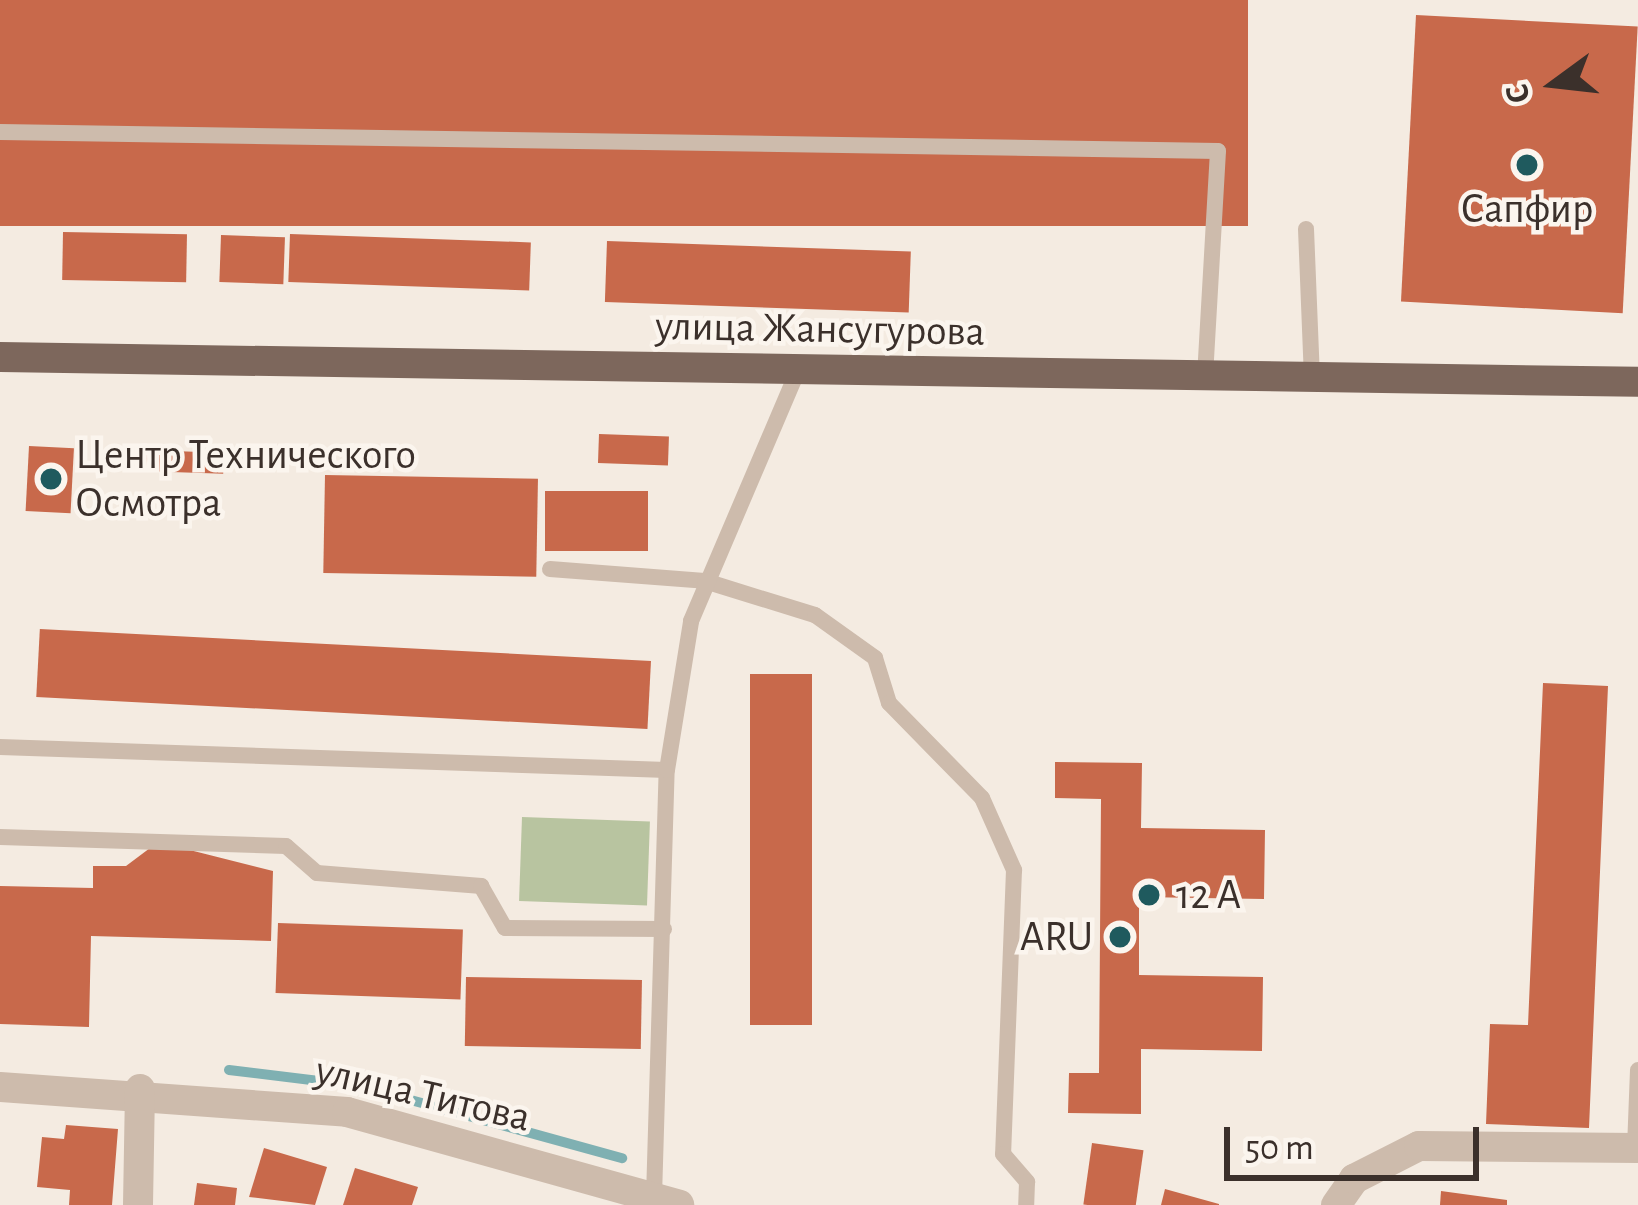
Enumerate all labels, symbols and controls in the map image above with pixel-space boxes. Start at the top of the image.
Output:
north arrow [1494,24,1614,144]
text: С [1500,80,1537,107]
marker: Сапфир [1514,152,1540,178]
place label: Сапфир [1461,184,1593,234]
street label: улица Жансугурова [655,301,985,357]
place label: Центр Технического Осмотра [75,430,416,528]
marker: Центр Технического Осмотра [38,466,64,492]
place label: 12 А [1176,870,1241,920]
marker: 12 А [1133,879,1165,911]
place label: ARU [1020,912,1093,962]
marker: ARU [1104,921,1136,953]
street label: улица Титова [311,1045,535,1143]
scale bar [1230,1103,1485,1177]
text: 50 m [1245,1130,1314,1166]

